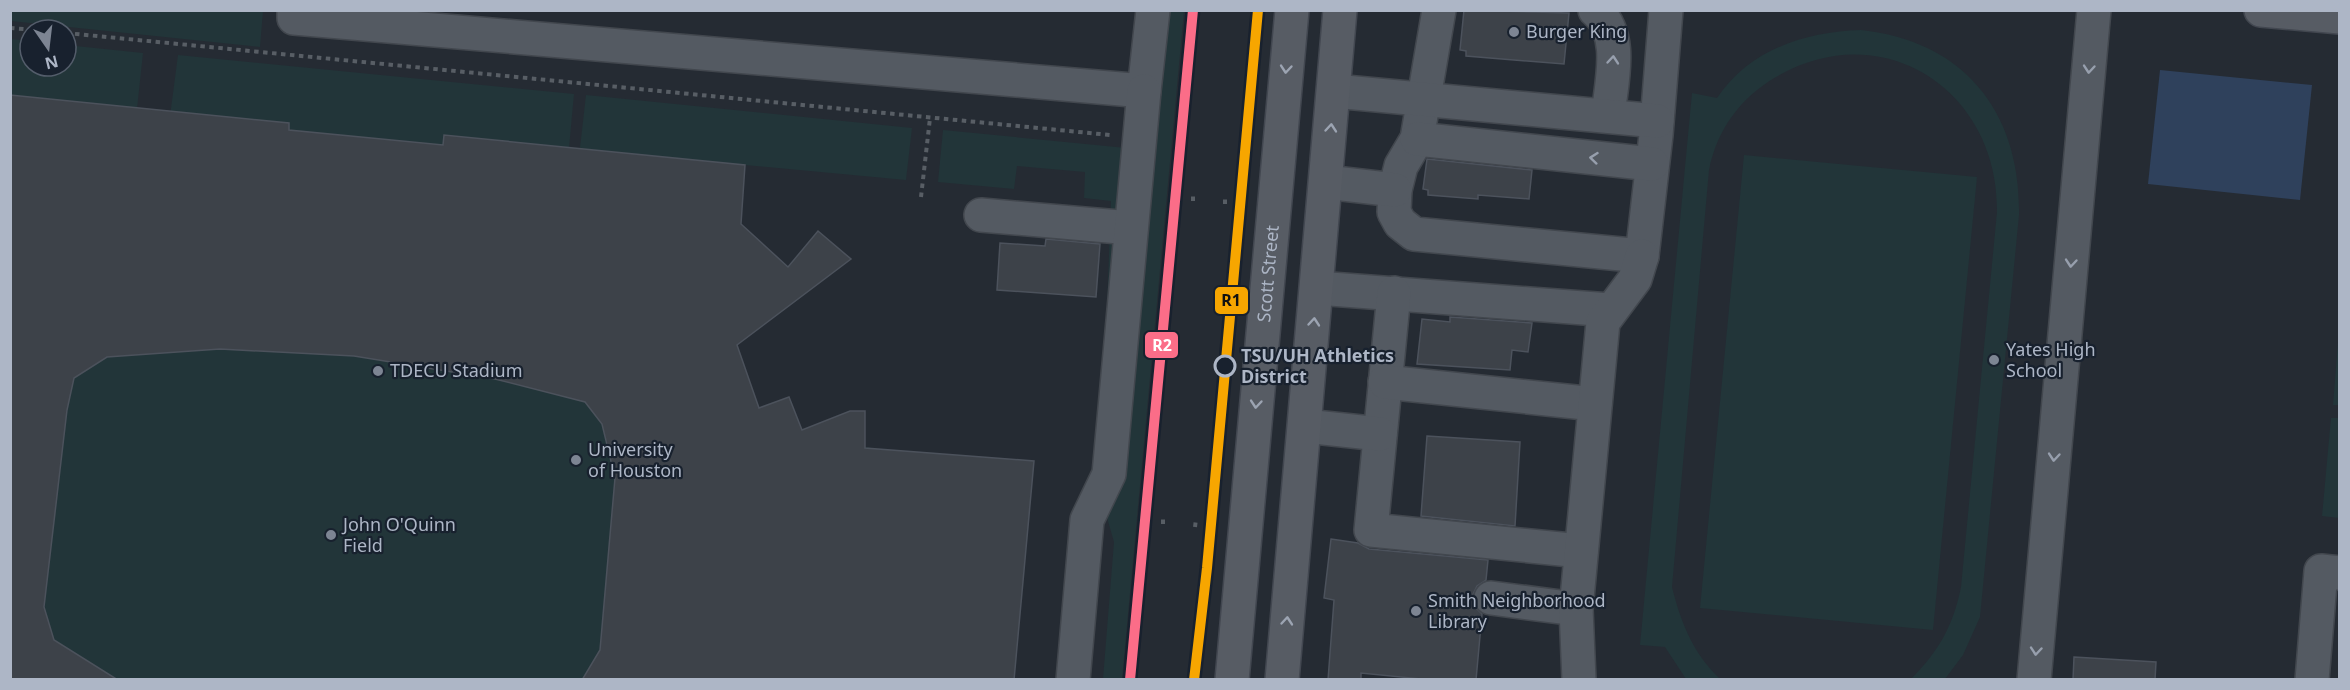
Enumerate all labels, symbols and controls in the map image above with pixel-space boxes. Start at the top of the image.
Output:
north arrow [18,18,78,78]
place label: Burger King [1526,19,1627,43]
marker: Burger King [1507,25,1521,39]
text: N [43,50,61,75]
one-way arrow [1606,56,1619,65]
one-way arrow [1280,64,1293,73]
one-way arrow [2083,64,2096,73]
one-way arrow [1324,124,1337,133]
one-way arrow [1590,152,1599,165]
street label: Scott Street [1251,223,1284,323]
one-way arrow [2065,258,2078,268]
line badge: R1 [1214,286,1249,315]
text: R1 [1221,289,1241,311]
one-way arrow [1307,318,1320,327]
line badge: R2 [1144,331,1179,359]
text: R2 [1152,334,1172,356]
place label: Yates High School [2006,337,2096,382]
place label: TSU/UH Athletics District [1241,343,1394,388]
marker: Yates High School [1987,353,2001,367]
marker: TSU/UH Athletics District [1214,355,1236,377]
place label: TDECU Stadium [390,358,523,382]
marker: TDECU Stadium [371,364,385,378]
one-way arrow [1250,400,1263,409]
place label: University of Houston [588,437,682,482]
marker: University of Houston [569,453,583,467]
one-way arrow [2048,453,2061,462]
place label: John O'Quinn Field [341,512,456,557]
marker: John O'Quinn Field [324,528,338,542]
place label: Smith Neighborhood Library [1428,588,1606,633]
marker: Smith Neighborhood Library [1409,604,1423,618]
one-way arrow [1281,617,1294,626]
one-way arrow [2030,647,2043,656]

